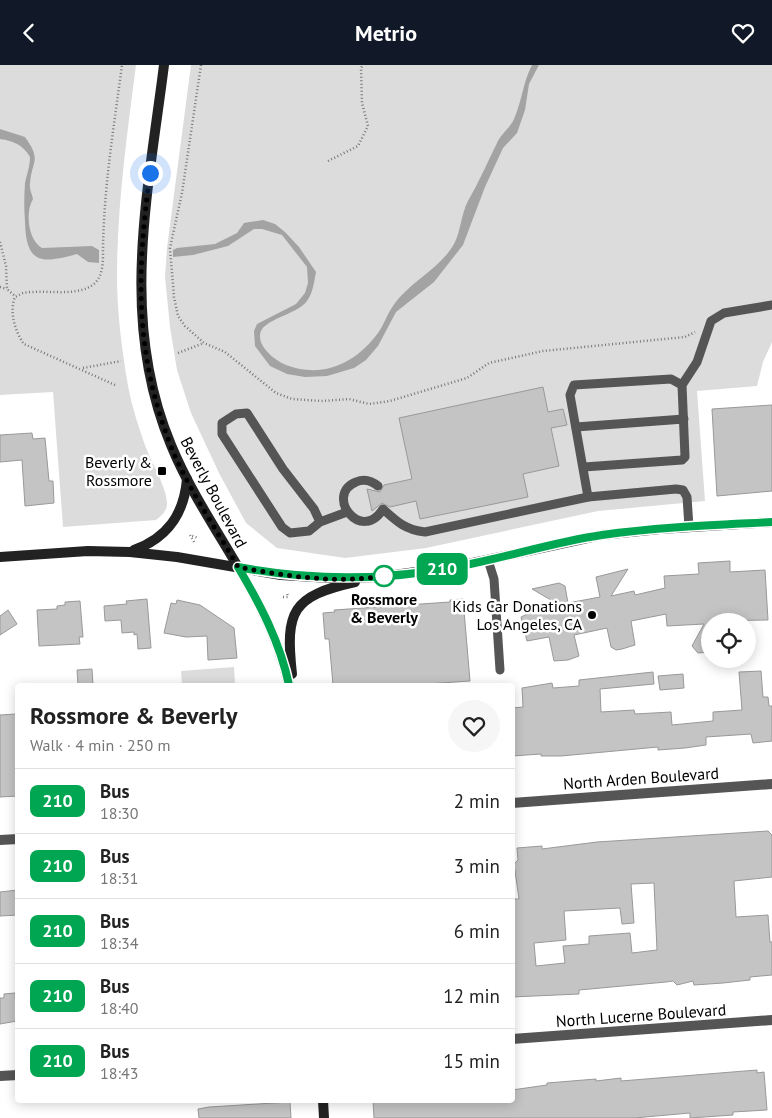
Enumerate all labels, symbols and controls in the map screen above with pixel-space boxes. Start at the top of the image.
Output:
icon: back [15,19,43,47]
text: Metrio [355,19,417,47]
icon: heart [729,19,757,47]
your location [138,161,163,186]
street label: Beverly Boulevard [176,433,252,551]
place label: Beverly & Rossmore [85,452,152,490]
marker: Beverly & Rossmore [156,465,168,477]
line badge: 210 [413,553,471,585]
text: 210 [427,557,457,580]
marker: Rossmore & Beverly [373,565,395,587]
place label: Rossmore & Beverly [350,589,418,627]
place label: Kids Car Donations Los Angeles, CA [452,596,583,634]
marker: Kids Car Donations Los Angeles, CA [586,609,598,621]
map controls [701,613,756,668]
button: locate [701,613,756,668]
text: Rossmore & Beverly [30,700,237,731]
button: heart [448,700,500,752]
text: Walk · 4 min · 250 m [30,735,170,755]
street label: North Arden Boulevard [562,763,720,793]
text: Bus [100,779,129,803]
text: 210 [42,789,73,812]
text: 2 min [454,789,500,813]
text: 18:30 [100,803,138,823]
text: Bus [100,844,129,868]
text: 210 [42,854,73,877]
text: 3 min [454,854,500,878]
text: 18:31 [100,868,138,888]
text: Bus [100,909,129,933]
text: 210 [42,919,73,942]
text: 6 min [454,919,500,943]
text: 18:34 [100,933,138,953]
text: Bus [100,974,129,998]
text: 210 [42,984,73,1007]
text: 12 min [443,984,500,1008]
text: 18:40 [100,998,138,1018]
street label: North Lucerne Boulevard [555,999,727,1031]
text: Bus [100,1039,129,1063]
text: 210 [42,1049,73,1072]
text: 15 min [443,1049,500,1073]
text: 18:43 [100,1063,138,1083]

